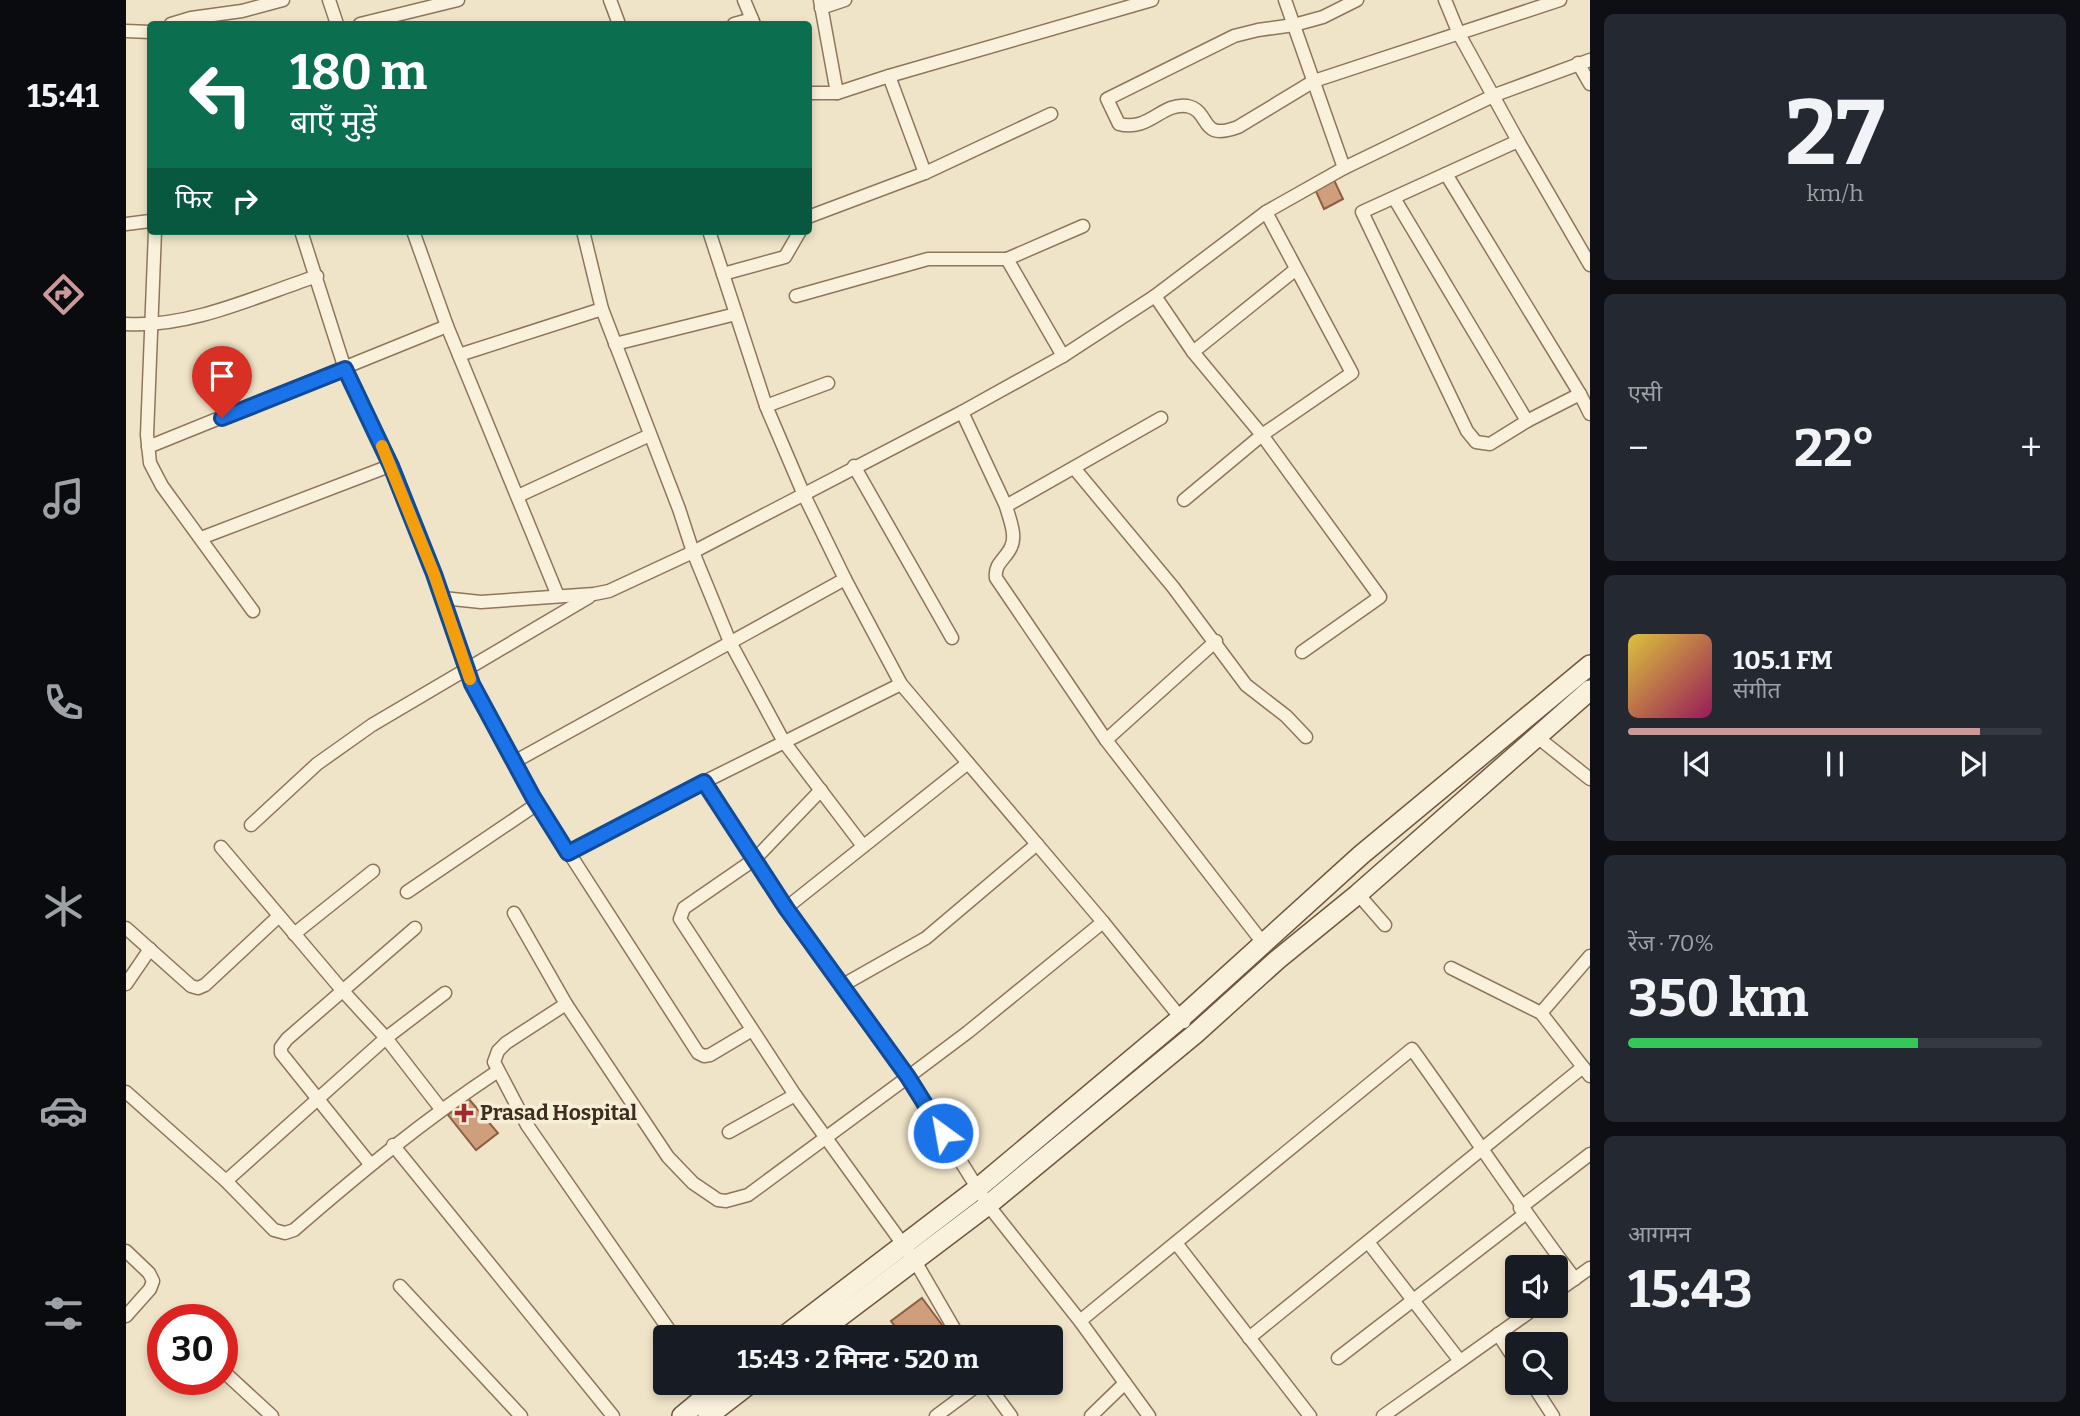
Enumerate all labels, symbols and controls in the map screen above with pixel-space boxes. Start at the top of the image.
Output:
text: 180 m [290,43,427,102]
icon: left [175,49,266,140]
text: 15:41 [27,77,99,115]
text: 27 [1785,79,1885,188]
text: बाएँ मुड़ें [290,103,377,141]
text: km/h [1807,179,1863,207]
icon: right [226,182,264,220]
text: फिर [175,184,212,215]
icon: directions [39,270,88,319]
pin [192,346,252,418]
icon: arrive [203,357,241,395]
text: एसी [1628,379,1662,407]
text: 22° [1794,417,1875,480]
text: − [1628,425,1649,471]
text: + [2020,425,2042,471]
icon: music [39,474,88,523]
text: 105.1 FM [1733,645,1833,676]
text: संगीत [1733,676,1781,704]
icon: phone [39,678,88,727]
icon: previous [1678,745,1716,783]
icon: pause [1816,745,1854,783]
icon: next [1954,745,1992,783]
icon: climate [39,882,88,931]
text: रेंज · 70% [1628,929,1714,957]
text: 350 km [1628,967,1809,1030]
icon: car [39,1086,88,1135]
position arrow [906,1096,980,1170]
place label: Prasad Hospital [480,1100,637,1126]
marker: Prasad Hospital [454,1103,474,1123]
text: आगमन [1628,1220,1691,1248]
map controls [1505,1255,1568,1395]
button: sound [1505,1255,1568,1318]
text: 15:43 [1628,1258,1753,1321]
icon: filters [39,1289,88,1338]
speed limit sign: 30 [147,1304,238,1395]
button: search [1505,1332,1568,1395]
text: 15:43 · 2 मिनट · 520 m [737,1344,979,1375]

